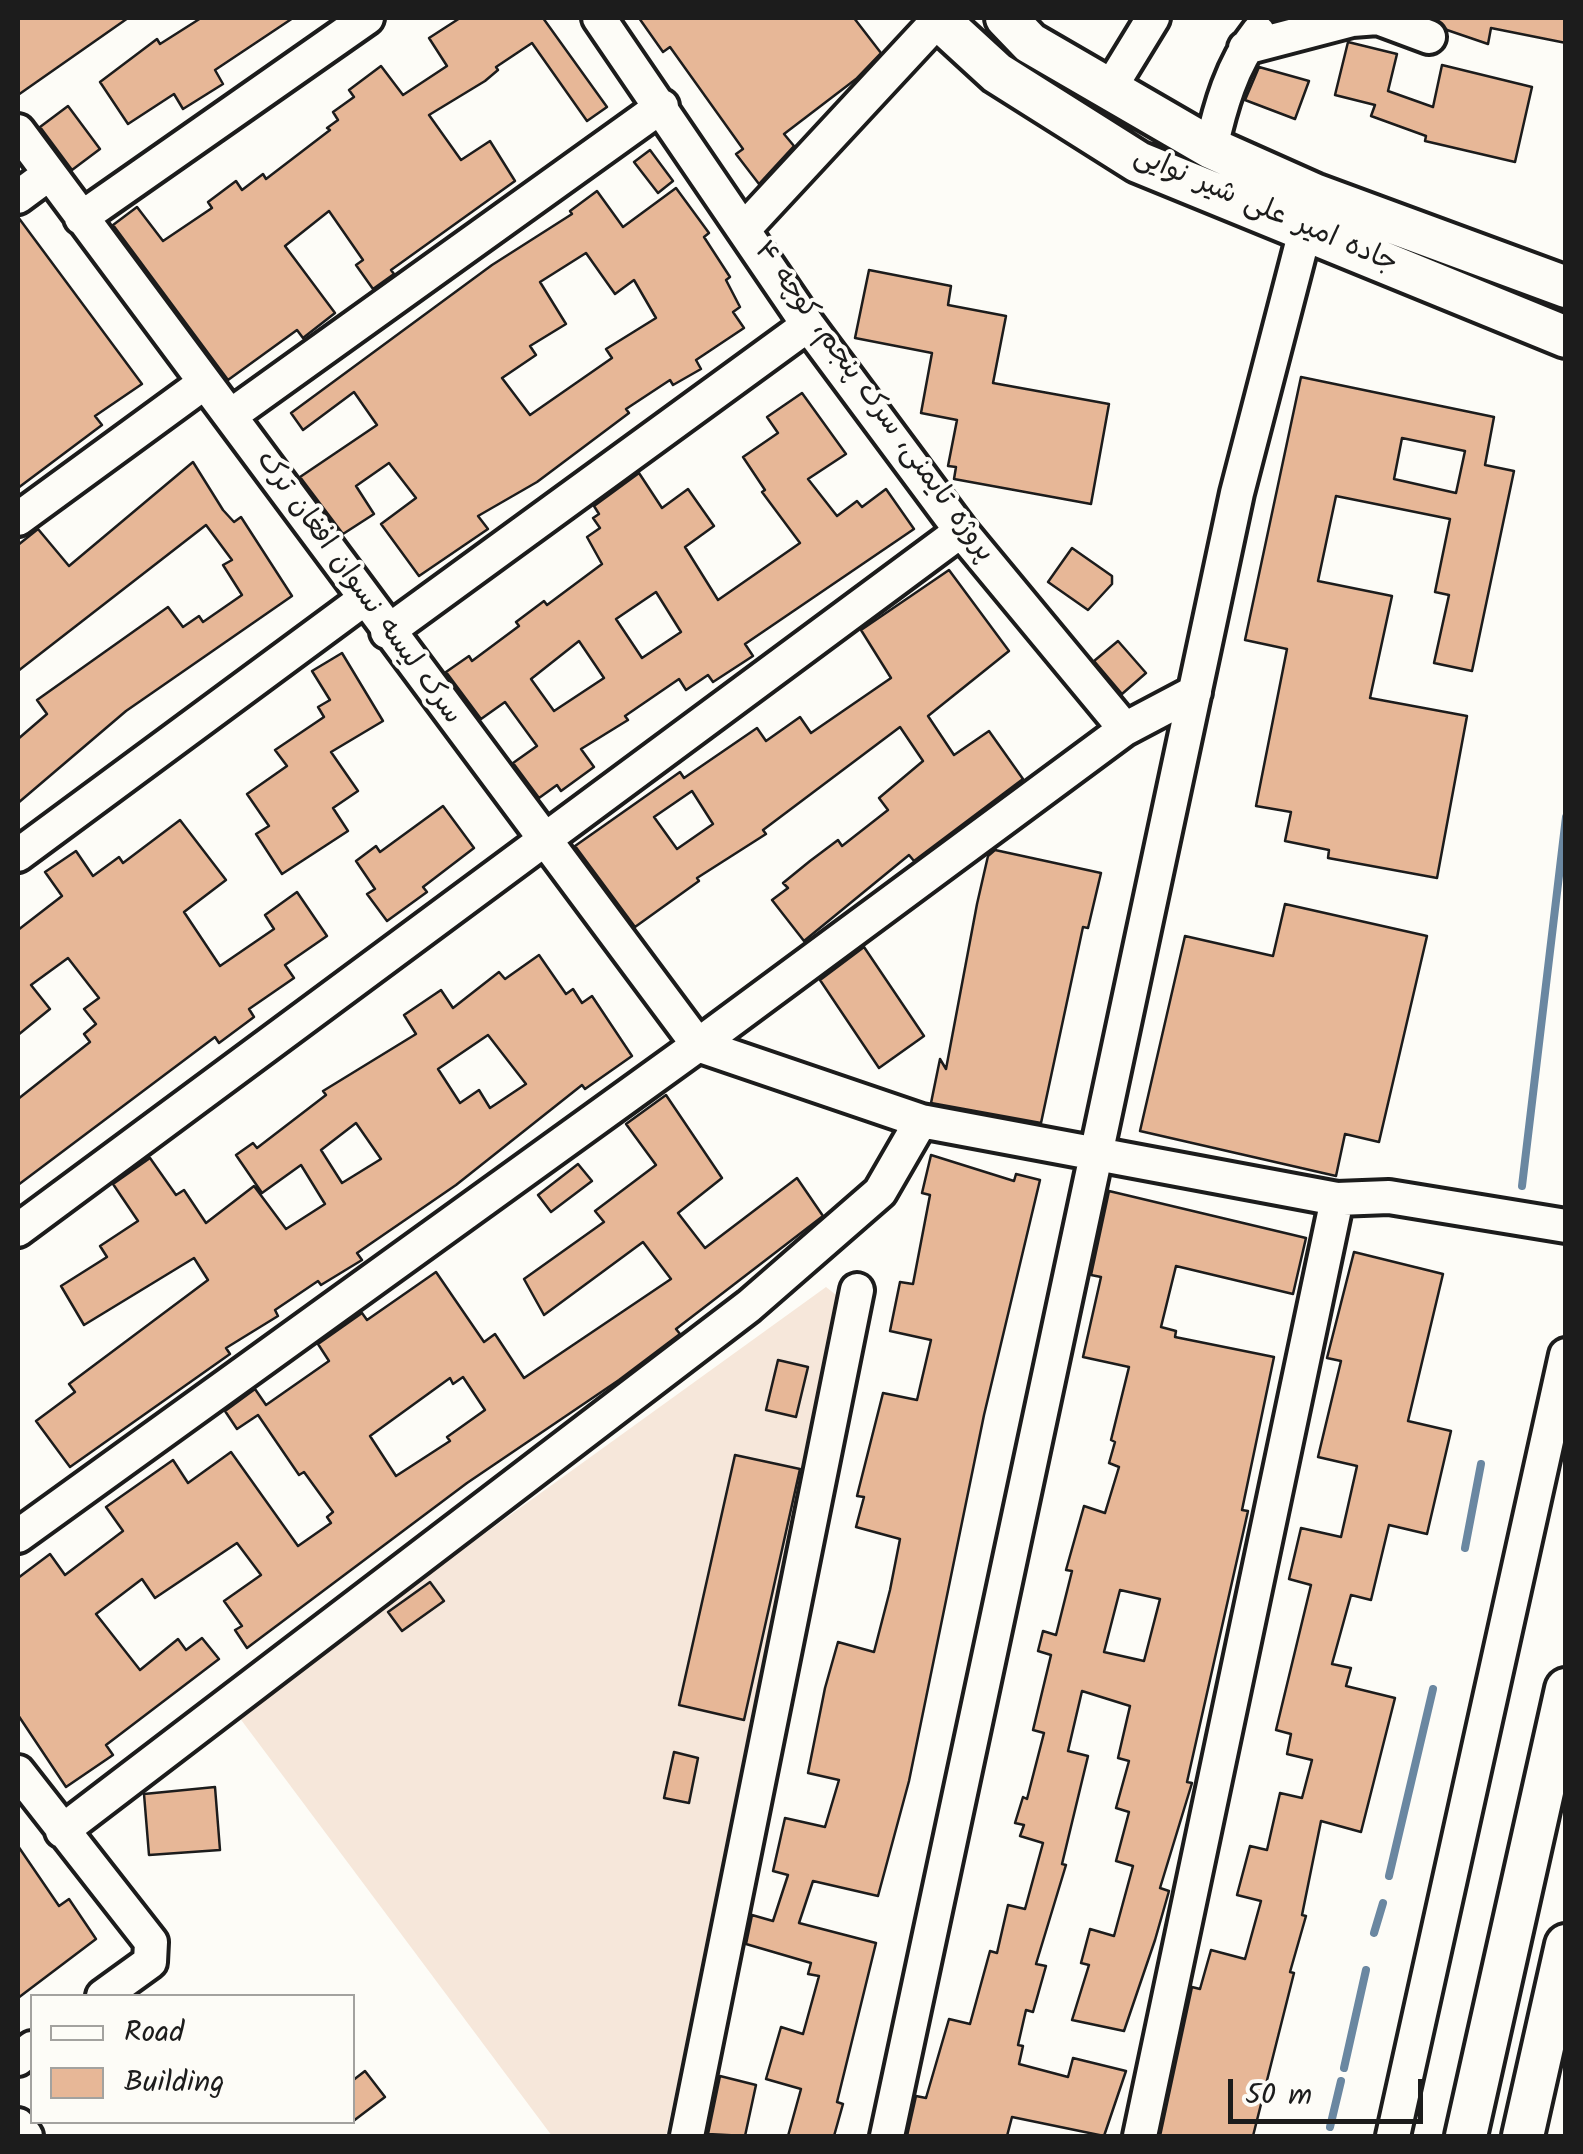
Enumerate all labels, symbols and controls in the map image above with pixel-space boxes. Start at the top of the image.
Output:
street label: جاده امیر علی شیر نوایی [1128,141,1402,283]
street label: پروژه تایمنی، سرک پنجم، کوچه ۴ [744,236,1000,570]
street label: سرک لیسه نسوان افغان‌ ترک [247,446,467,732]
legend [30,1994,355,2124]
text: Road [124,2009,184,2057]
text: Building [124,2059,224,2107]
scale bar [1233,2059,1428,2121]
text: 50 m [1245,2072,1312,2120]

